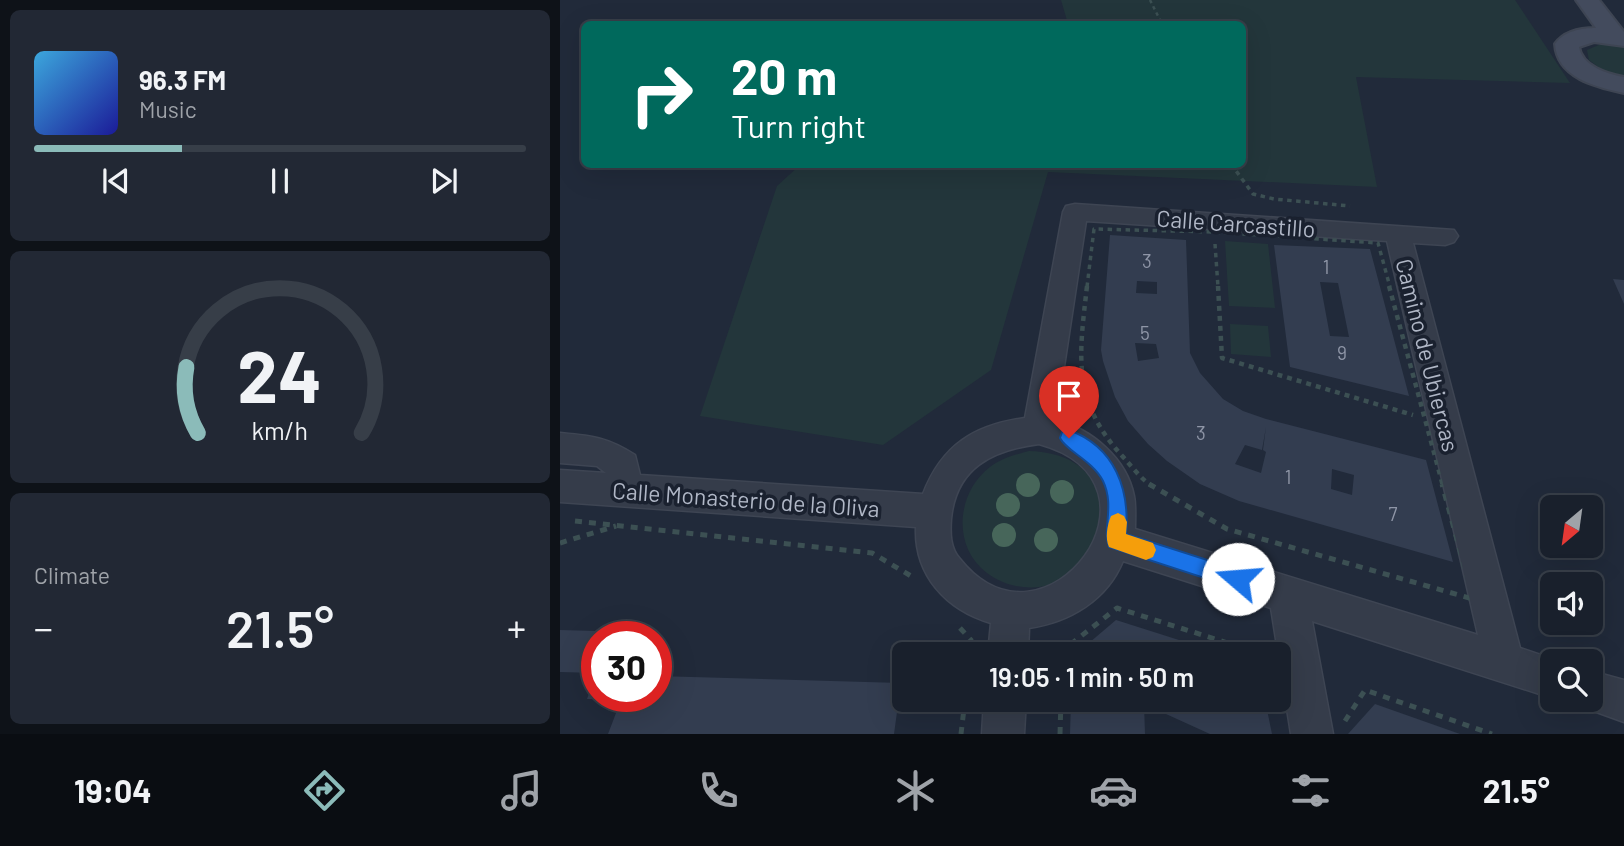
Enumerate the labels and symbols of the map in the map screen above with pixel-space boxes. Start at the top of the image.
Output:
street label: Calle Carcastillo [1156,203,1316,243]
house number: 3 [1142,249,1152,272]
house number: 1 [1323,255,1329,278]
street label: Camino de Ubiercas [1390,256,1466,454]
house number: 5 [1140,321,1150,344]
house number: 9 [1337,341,1347,364]
pin [1039,366,1099,438]
house number: 3 [1196,421,1206,444]
house number: 1 [1285,465,1291,488]
street label: Calle Monasterio de la Oliva [611,476,881,522]
north arrow [1540,495,1603,558]
house number: 7 [1389,502,1398,525]
position arrow [1201,542,1275,616]
speed limit sign: 30 [581,621,672,712]

